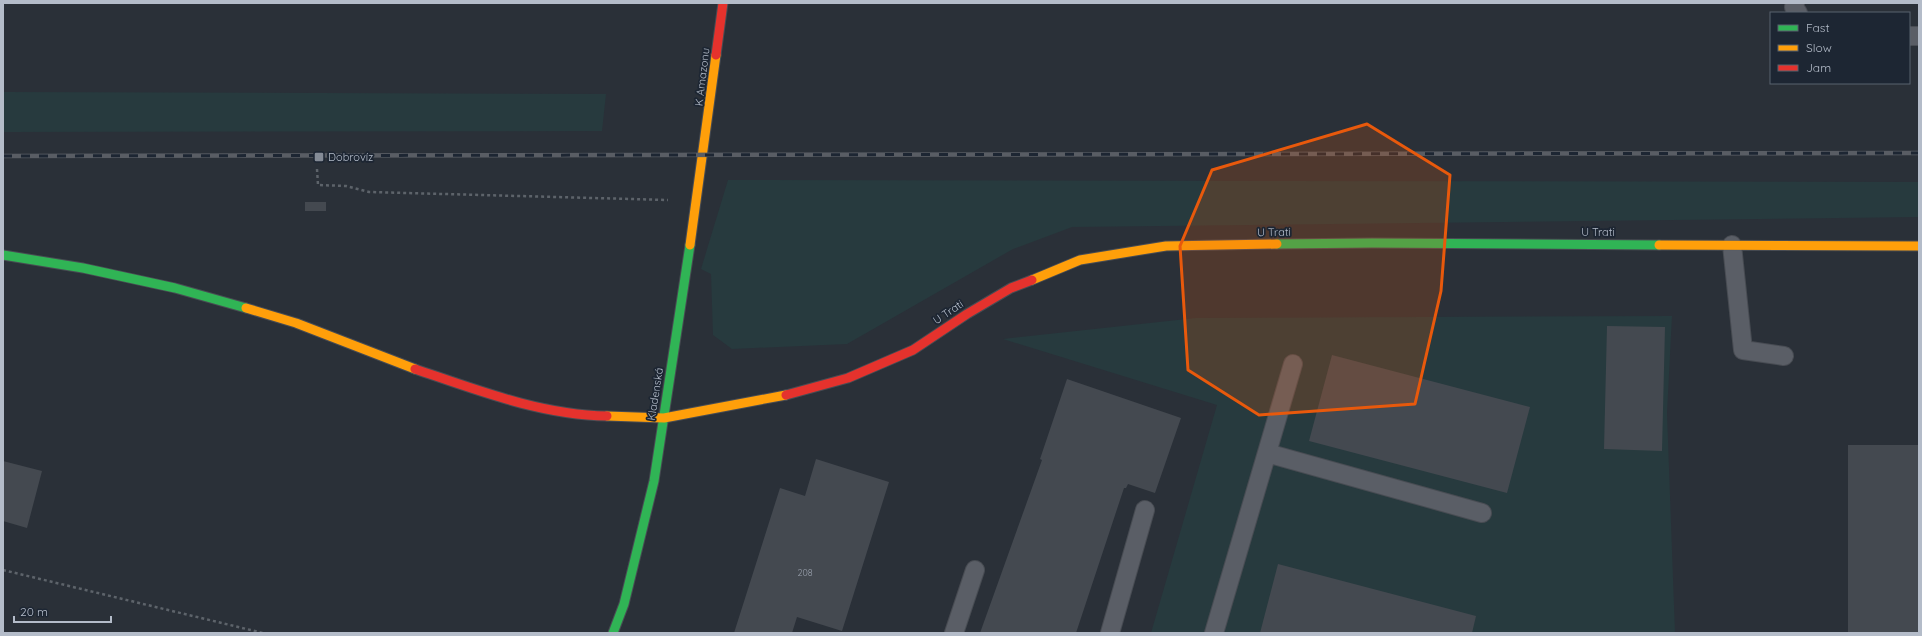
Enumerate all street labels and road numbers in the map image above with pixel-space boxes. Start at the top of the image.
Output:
street label: K Amazonu [691,47,713,107]
street label: U Trati [1257,225,1291,239]
street label: U Trati [1581,225,1615,239]
street label: U Trati [930,297,966,327]
street label: Kladenská [644,366,666,422]

